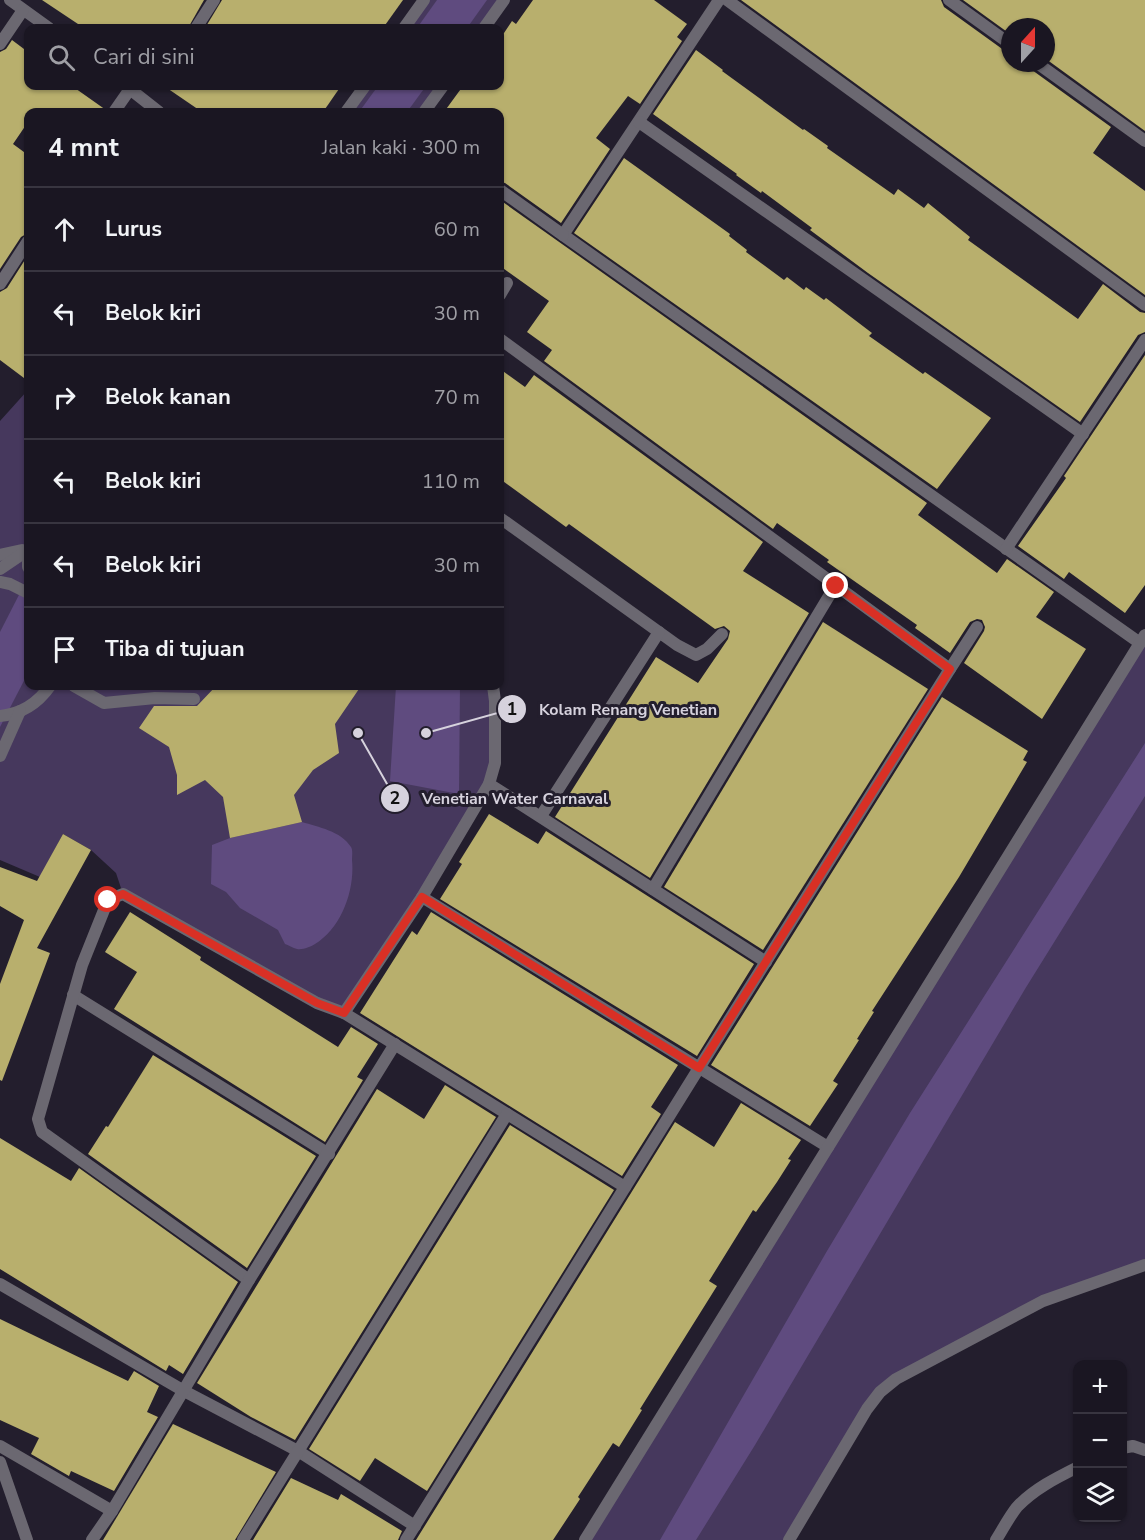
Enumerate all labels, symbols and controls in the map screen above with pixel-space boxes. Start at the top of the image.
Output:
north arrow [1001,18,1055,72]
search box [24,24,504,90]
icon: search [45,41,78,74]
text: Cari di sini [93,42,195,72]
text: 4 mnt [48,130,119,165]
text: Jalan kaki · 300 m [322,134,480,161]
icon: ahead [48,213,81,246]
text: Lurus [105,214,162,244]
text: 60 m [434,216,480,243]
icon: left [48,297,81,330]
text: Belok kiri [105,298,201,328]
text: 30 m [434,300,480,327]
icon: right [48,381,81,414]
text: Belok kanan [105,382,231,412]
text: 70 m [434,384,480,411]
icon: left [48,465,81,498]
text: Belok kiri [105,466,201,496]
text: 110 m [422,468,480,495]
icon: left [48,549,81,582]
text: Belok kiri [105,550,201,580]
text: 30 m [434,552,480,579]
route end [822,572,848,598]
icon: arrive [48,633,81,666]
text: Tiba di tujuan [105,634,245,664]
callout: Kolam Renang Venetian [497,692,729,726]
text: 1 [507,697,517,721]
text: Kolam Renang Venetian [539,699,717,721]
callout: Venetian Water Carnaval [380,781,621,815]
text: 2 [390,786,400,810]
text: Venetian Water Carnaval [421,788,608,810]
route start [94,886,120,912]
map controls [1073,1360,1127,1522]
button: + [1073,1360,1127,1414]
button: − [1073,1414,1127,1468]
button: layers [1073,1468,1127,1522]

